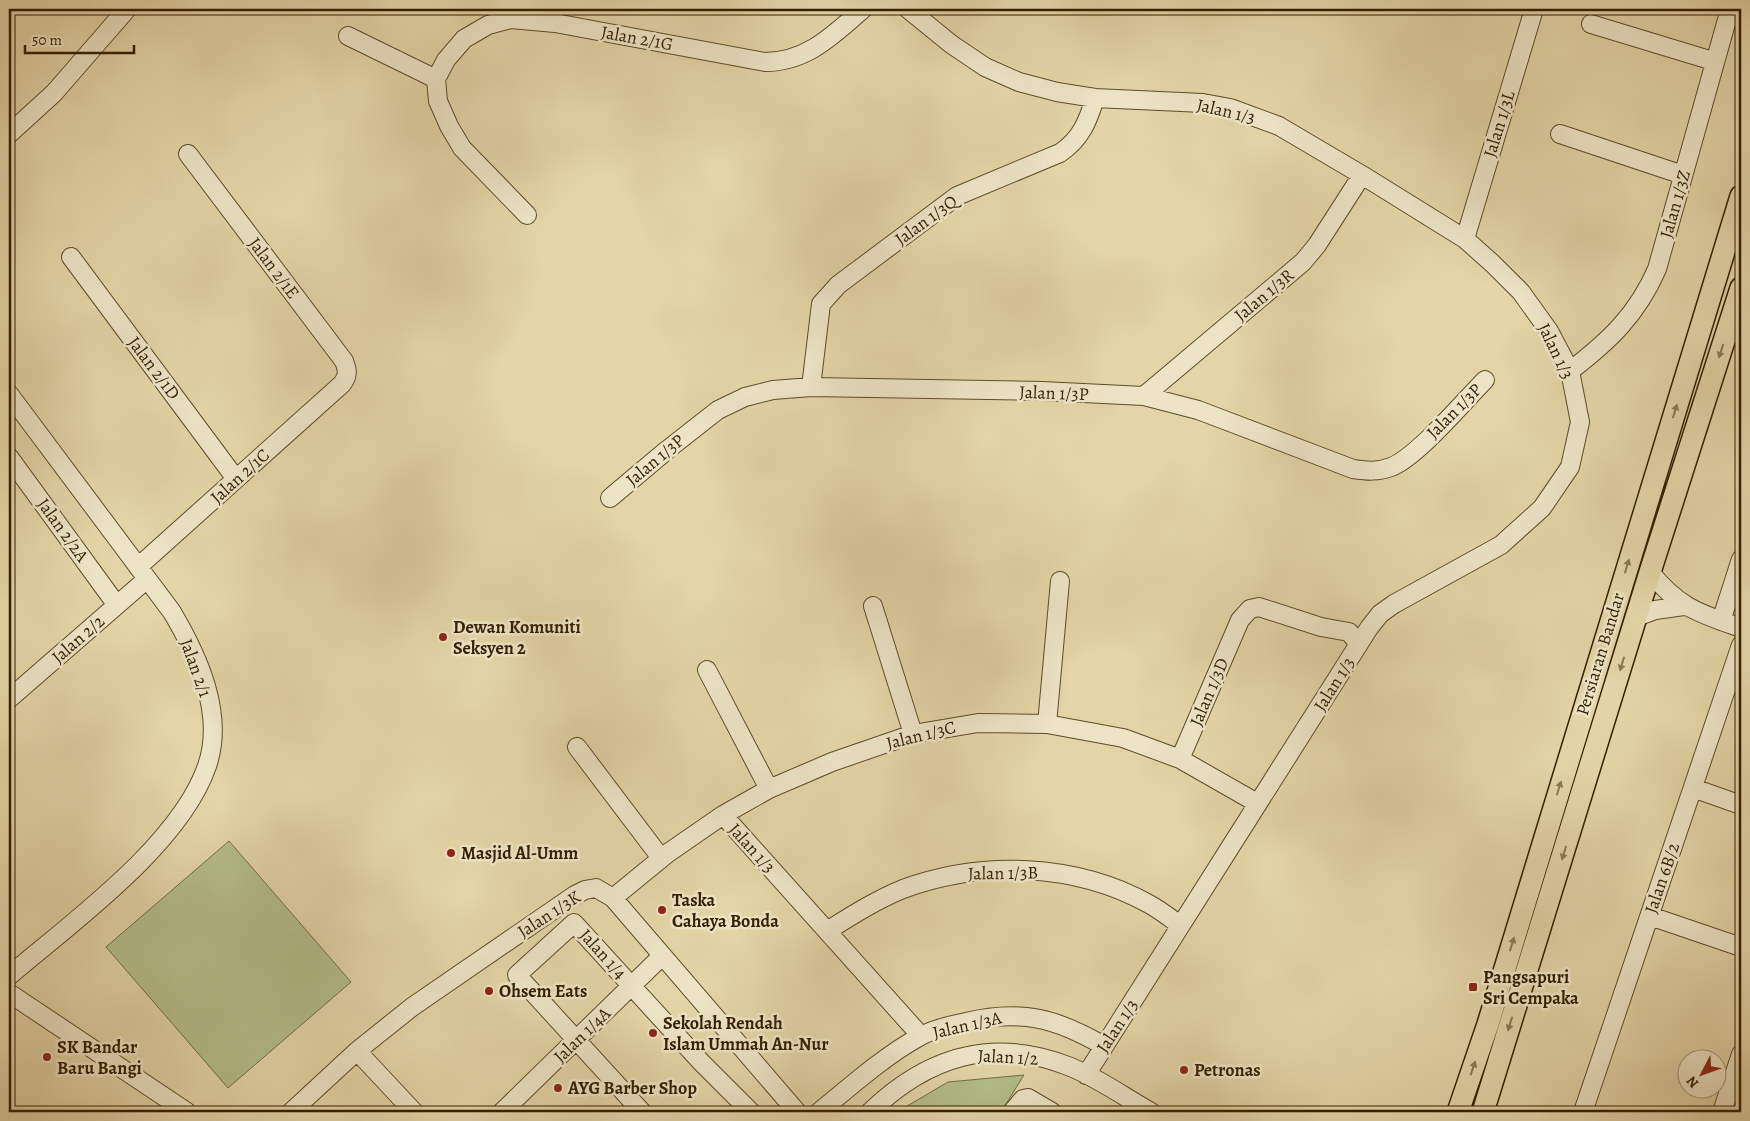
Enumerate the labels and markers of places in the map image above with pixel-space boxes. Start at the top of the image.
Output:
place label: Dewan Komuniti Seksyen 2 [453,615,581,660]
marker: Dewan Komuniti Seksyen 2 [437,631,449,643]
place label: Masjid Al-Umm [461,841,578,865]
marker: Masjid Al-Umm [445,847,457,859]
place label: Taska Cahaya Bonda [672,888,779,933]
marker: Taska Cahaya Bonda [656,904,668,916]
place label: Pangsapuri Sri Cempaka [1483,965,1579,1010]
place label: Ohsem Eats [499,979,587,1003]
marker: Pangsapuri Sri Cempaka [1467,981,1479,993]
marker: Ohsem Eats [483,985,495,997]
place label: Sekolah Rendah Islam Ummah An-Nur [663,1011,829,1056]
marker: Sekolah Rendah Islam Ummah An-Nur [647,1027,659,1039]
place label: SK Bandar Baru Bangi [57,1035,142,1080]
marker: SK Bandar Baru Bangi [41,1051,53,1063]
place label: Petronas [1194,1058,1261,1082]
marker: Petronas [1178,1064,1190,1076]
place label: AYG Barber Shop [567,1076,697,1100]
marker: AYG Barber Shop [552,1082,564,1094]

